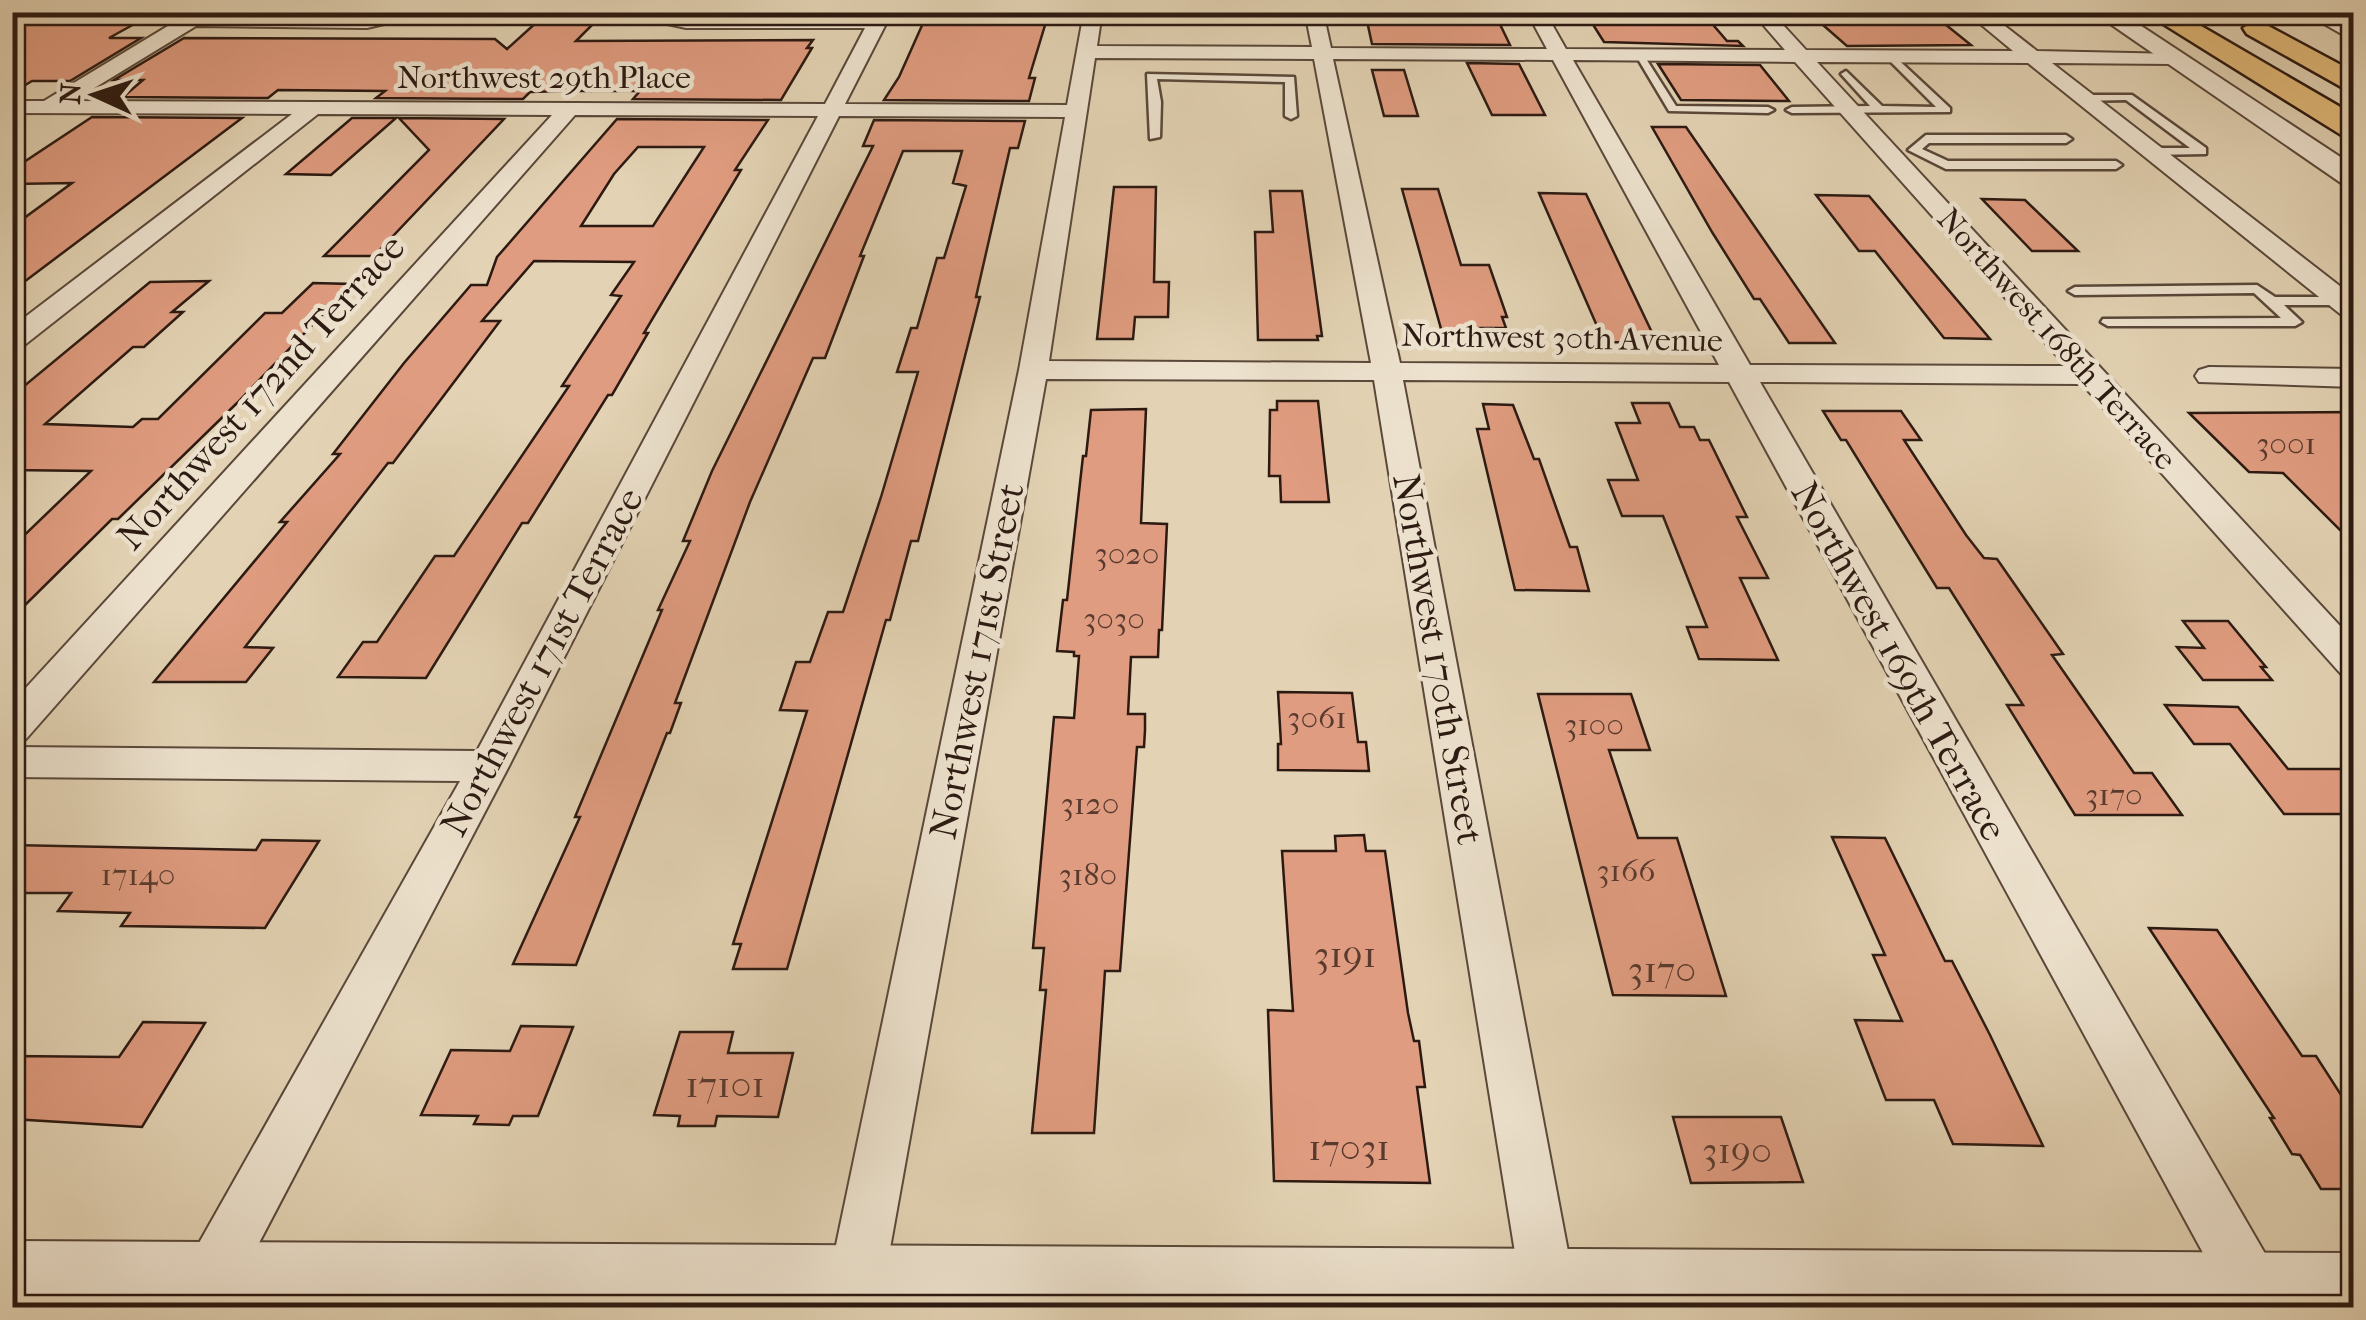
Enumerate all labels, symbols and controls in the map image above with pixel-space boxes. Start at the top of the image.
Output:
north arrow [45,45,145,145]
street label: Northwest 29th Place [397,59,691,96]
text: N [54,81,88,105]
street label: Northwest 168th Terrace [1930,201,2184,477]
street label: Northwest 172nd Terrace [108,225,414,559]
street label: Northwest 30th Avenue [1401,317,1723,359]
house number: 3001 [2256,425,2316,462]
street label: Northwest 170th Street [1383,470,1493,848]
street label: Northwest 169th Terrace [1782,474,2016,848]
street label: Northwest 171st Street [920,479,1034,843]
street label: Northwest 171st Terrace [431,480,653,844]
house number: 3020 [1095,535,1159,572]
house number: 3030 [1083,600,1145,637]
house number: 3061 [1287,699,1347,736]
house number: 3100 [1564,706,1624,743]
house number: 3170 [2085,776,2143,813]
house number: 3120 [1061,785,1119,822]
house number: 3166 [1596,852,1656,889]
house number: 17140 [101,856,175,893]
house number: 3180 [1059,856,1117,893]
house number: 3191 [1314,932,1376,977]
house number: 3170 [1628,947,1696,992]
house number: 17101 [685,1062,765,1107]
house number: 17031 [1308,1125,1390,1170]
house number: 3190 [1702,1128,1772,1173]

